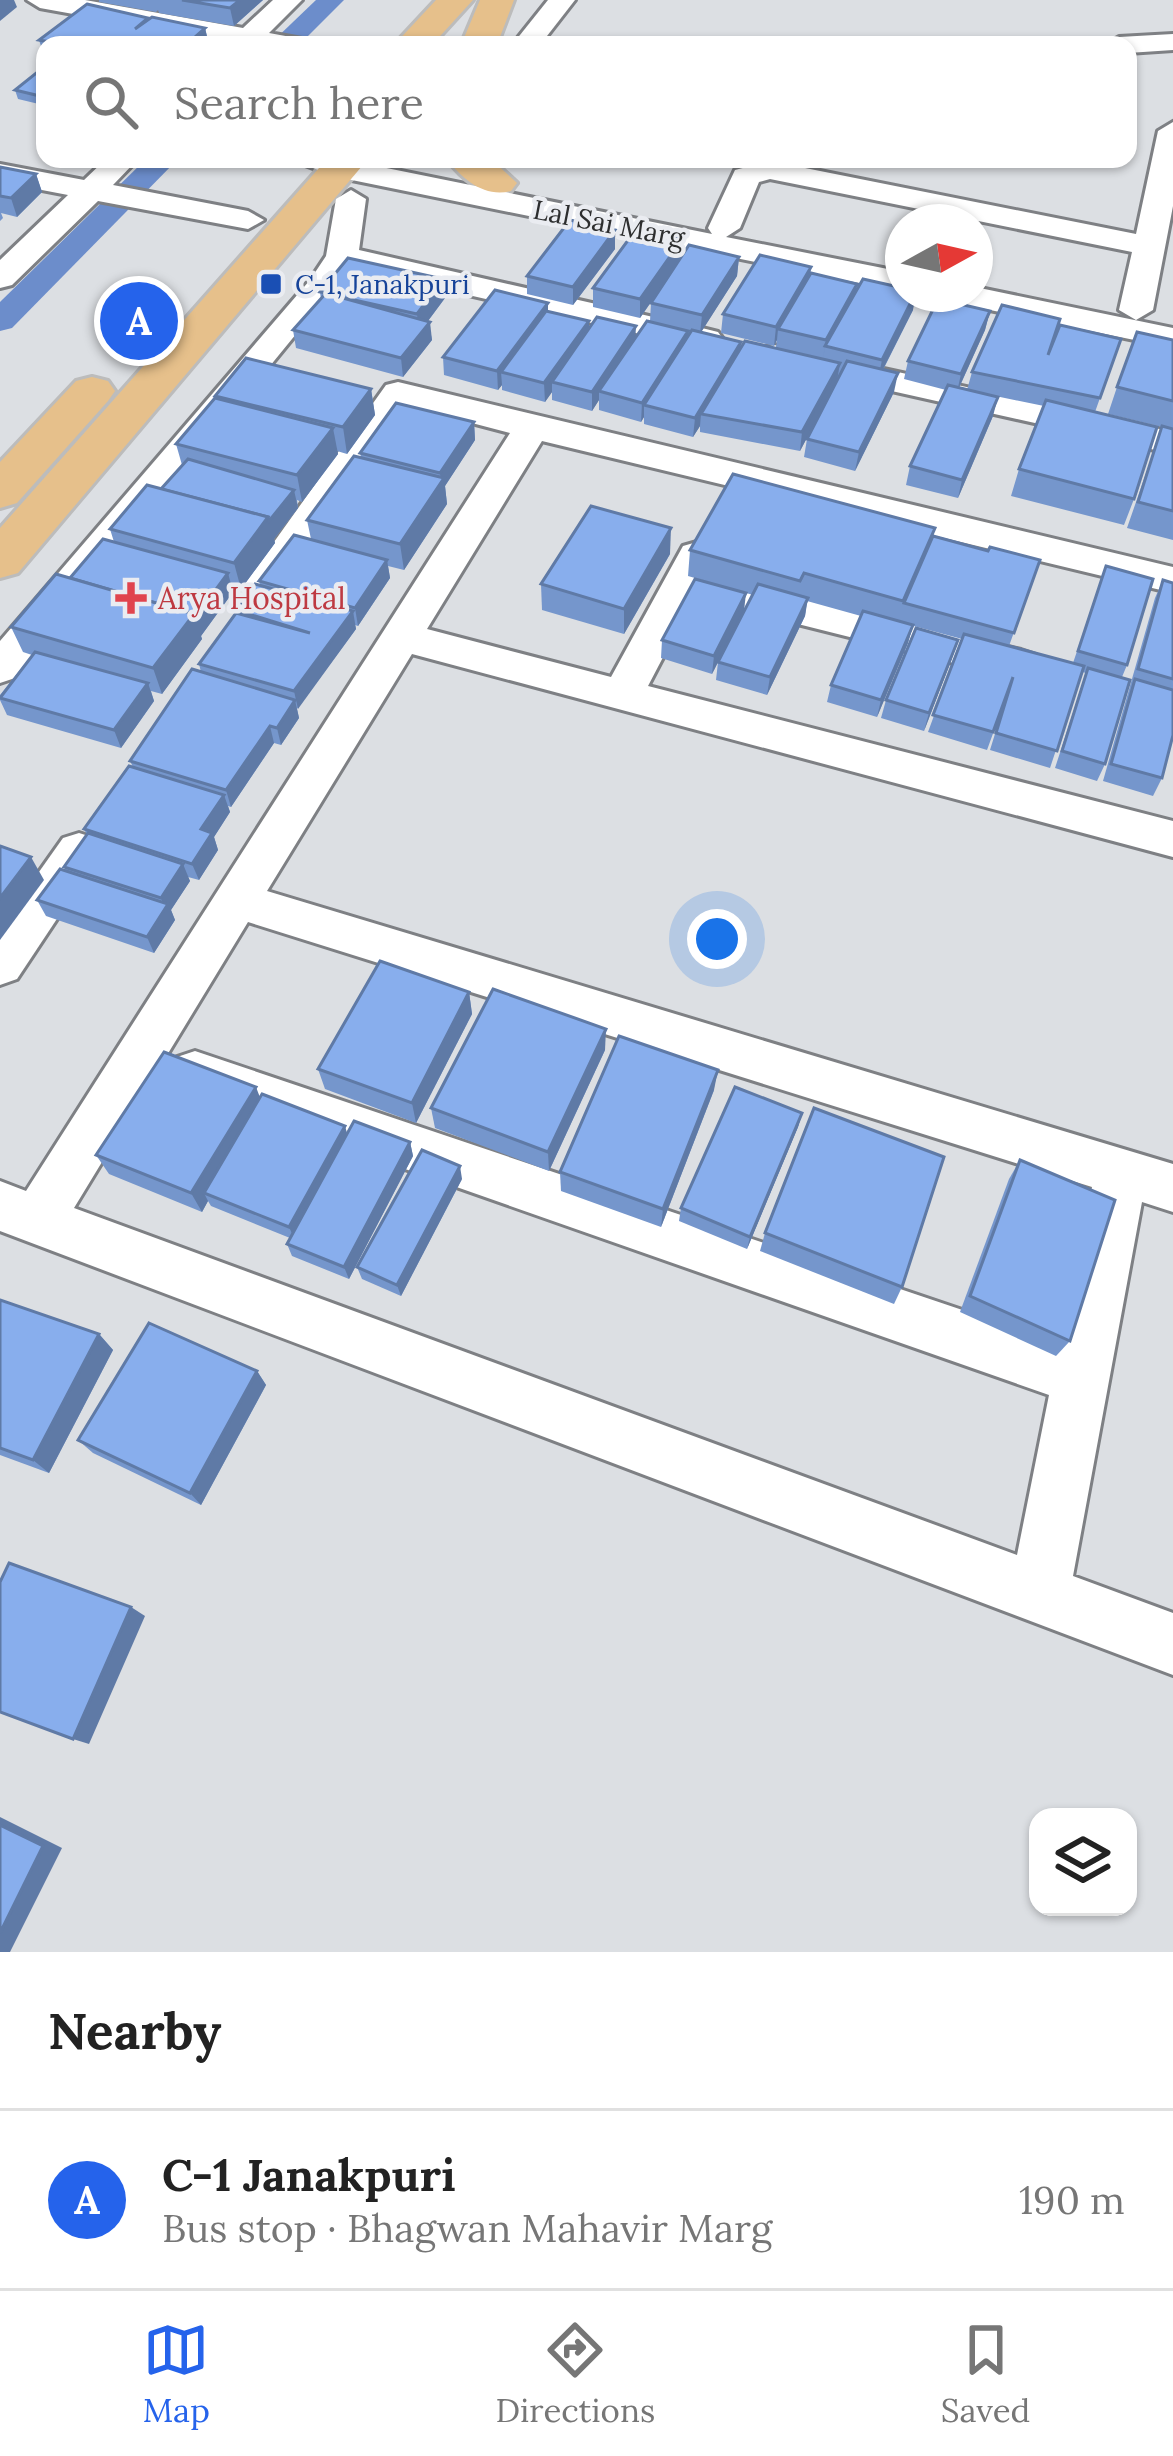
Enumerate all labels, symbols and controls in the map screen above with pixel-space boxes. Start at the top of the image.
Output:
search box [36,36,1137,168]
icon: search [78,69,144,135]
text: Search here [174,74,424,131]
street label: Lal Sai Marg [530,192,689,255]
north arrow [885,204,993,312]
place label: C-1, Janakpuri [295,267,470,301]
marker: C-1, Janakpuri [258,271,284,297]
pin: A [100,276,178,366]
place label: Arya Hospital [157,579,346,618]
marker: Arya Hospital [115,582,147,614]
your location [687,909,747,969]
map controls [1029,1808,1137,1916]
button: layers [1029,1808,1137,1916]
text: Nearby [48,1998,221,2063]
text: C-1 Janakpuri [162,2146,456,2203]
text: A [74,2175,100,2225]
text: 190 m [1019,2175,1125,2225]
text: Bus stop · Bhagwan Mahavir Marg [162,2203,772,2253]
tab: Map [143,2317,210,2431]
tab: Directions [496,2317,655,2431]
tab: Saved [941,2317,1030,2431]

